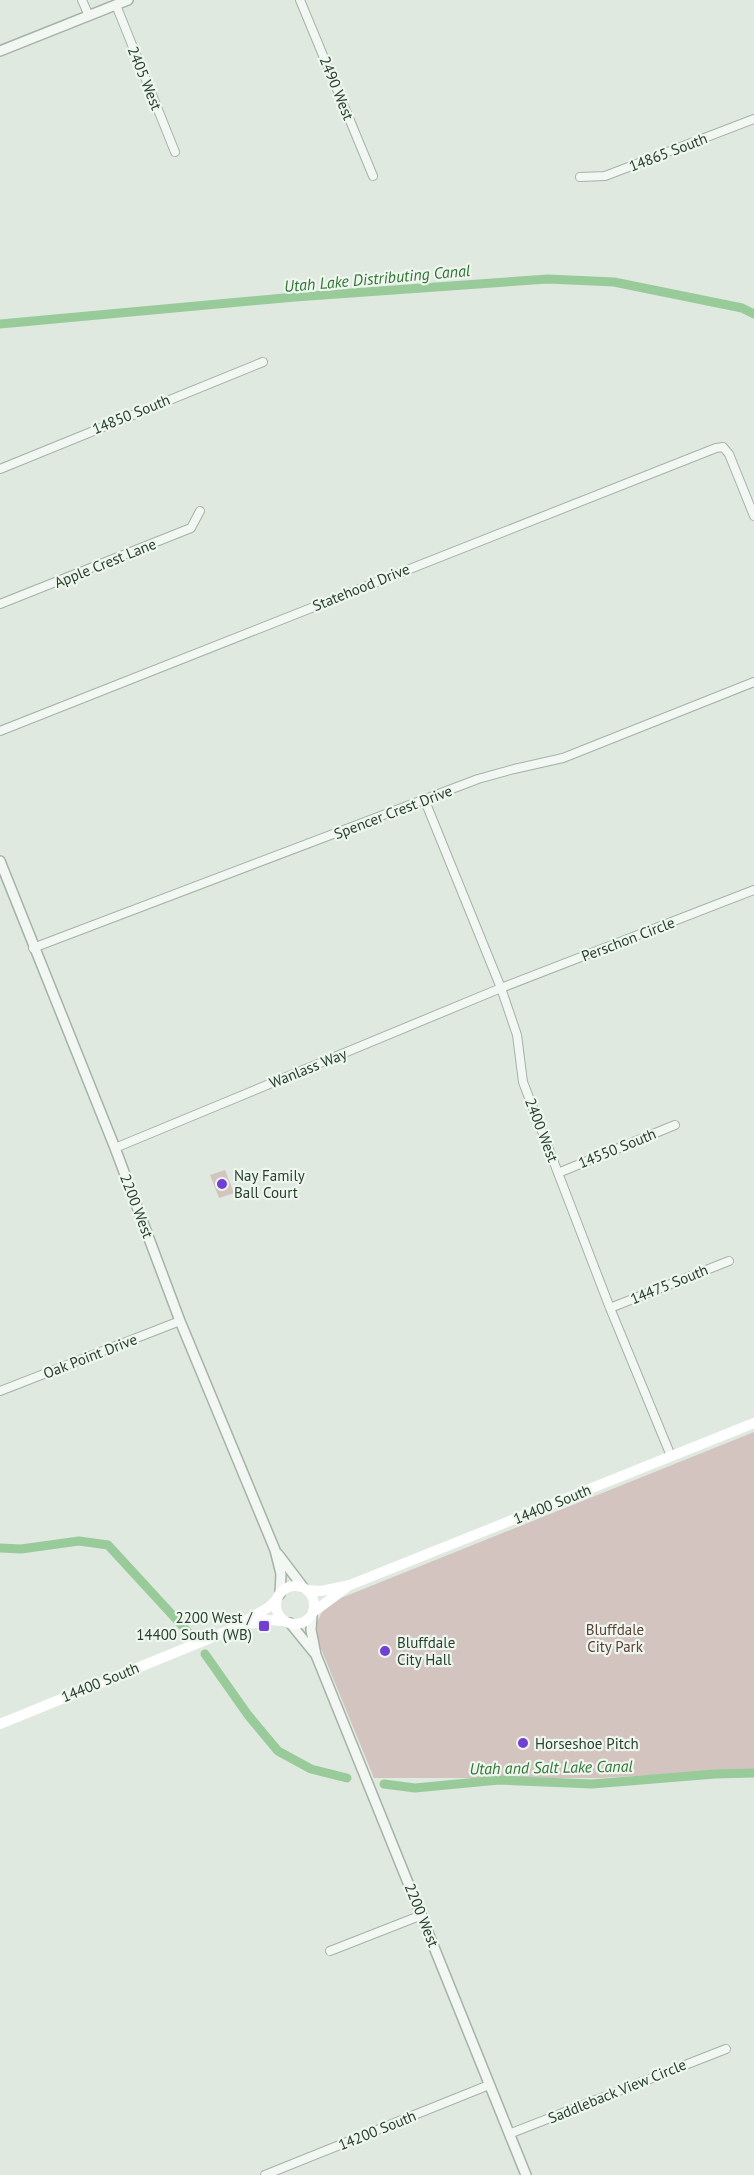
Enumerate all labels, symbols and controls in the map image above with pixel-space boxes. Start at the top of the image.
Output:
street label: 2405 West [124,43,166,113]
street label: 2490 West [316,53,358,123]
street label: 14865 South [626,128,710,176]
water label: Utah Lake Distributing Canal [283,260,471,296]
street label: 14850 South [89,390,173,438]
street label: Apple Crest Lane [51,534,159,592]
street label: Statehood Drive [310,559,412,615]
street label: Spencer Crest Drive [331,781,455,843]
street label: Perschon Circle [579,912,677,966]
street label: Wanlass Way [266,1044,350,1092]
street label: 2400 West [521,1095,563,1165]
street label: 14550 South [575,1124,659,1172]
place label: Nay Family Ball Court [234,1166,305,1202]
street label: 2200 West [116,1171,158,1241]
marker: Nay Family Ball Court [215,1177,229,1191]
street label: 14475 South [627,1260,711,1308]
street label: Oak Point Drive [40,1329,140,1383]
street label: 14400 South [510,1480,594,1528]
place label: 2200 West / 14400 South (WB) [136,1608,253,1644]
marker: 2200 West / 14400 South (WB) [257,1619,271,1633]
park label: Bluffdale City Park [586,1620,644,1656]
place label: Bluffdale City Hall [397,1633,455,1669]
marker: Bluffdale City Hall [378,1644,392,1658]
street label: 14400 South [58,1658,142,1706]
place label: Horseshoe Pitch [535,1734,639,1753]
marker: Horseshoe Pitch [516,1736,530,1750]
water label: Utah and Salt Lake Canal [469,1756,634,1778]
street label: 2200 West [401,1880,443,1950]
street label: Saddleback View Circle [545,2055,689,2127]
street label: 14200 South [335,2106,419,2154]

